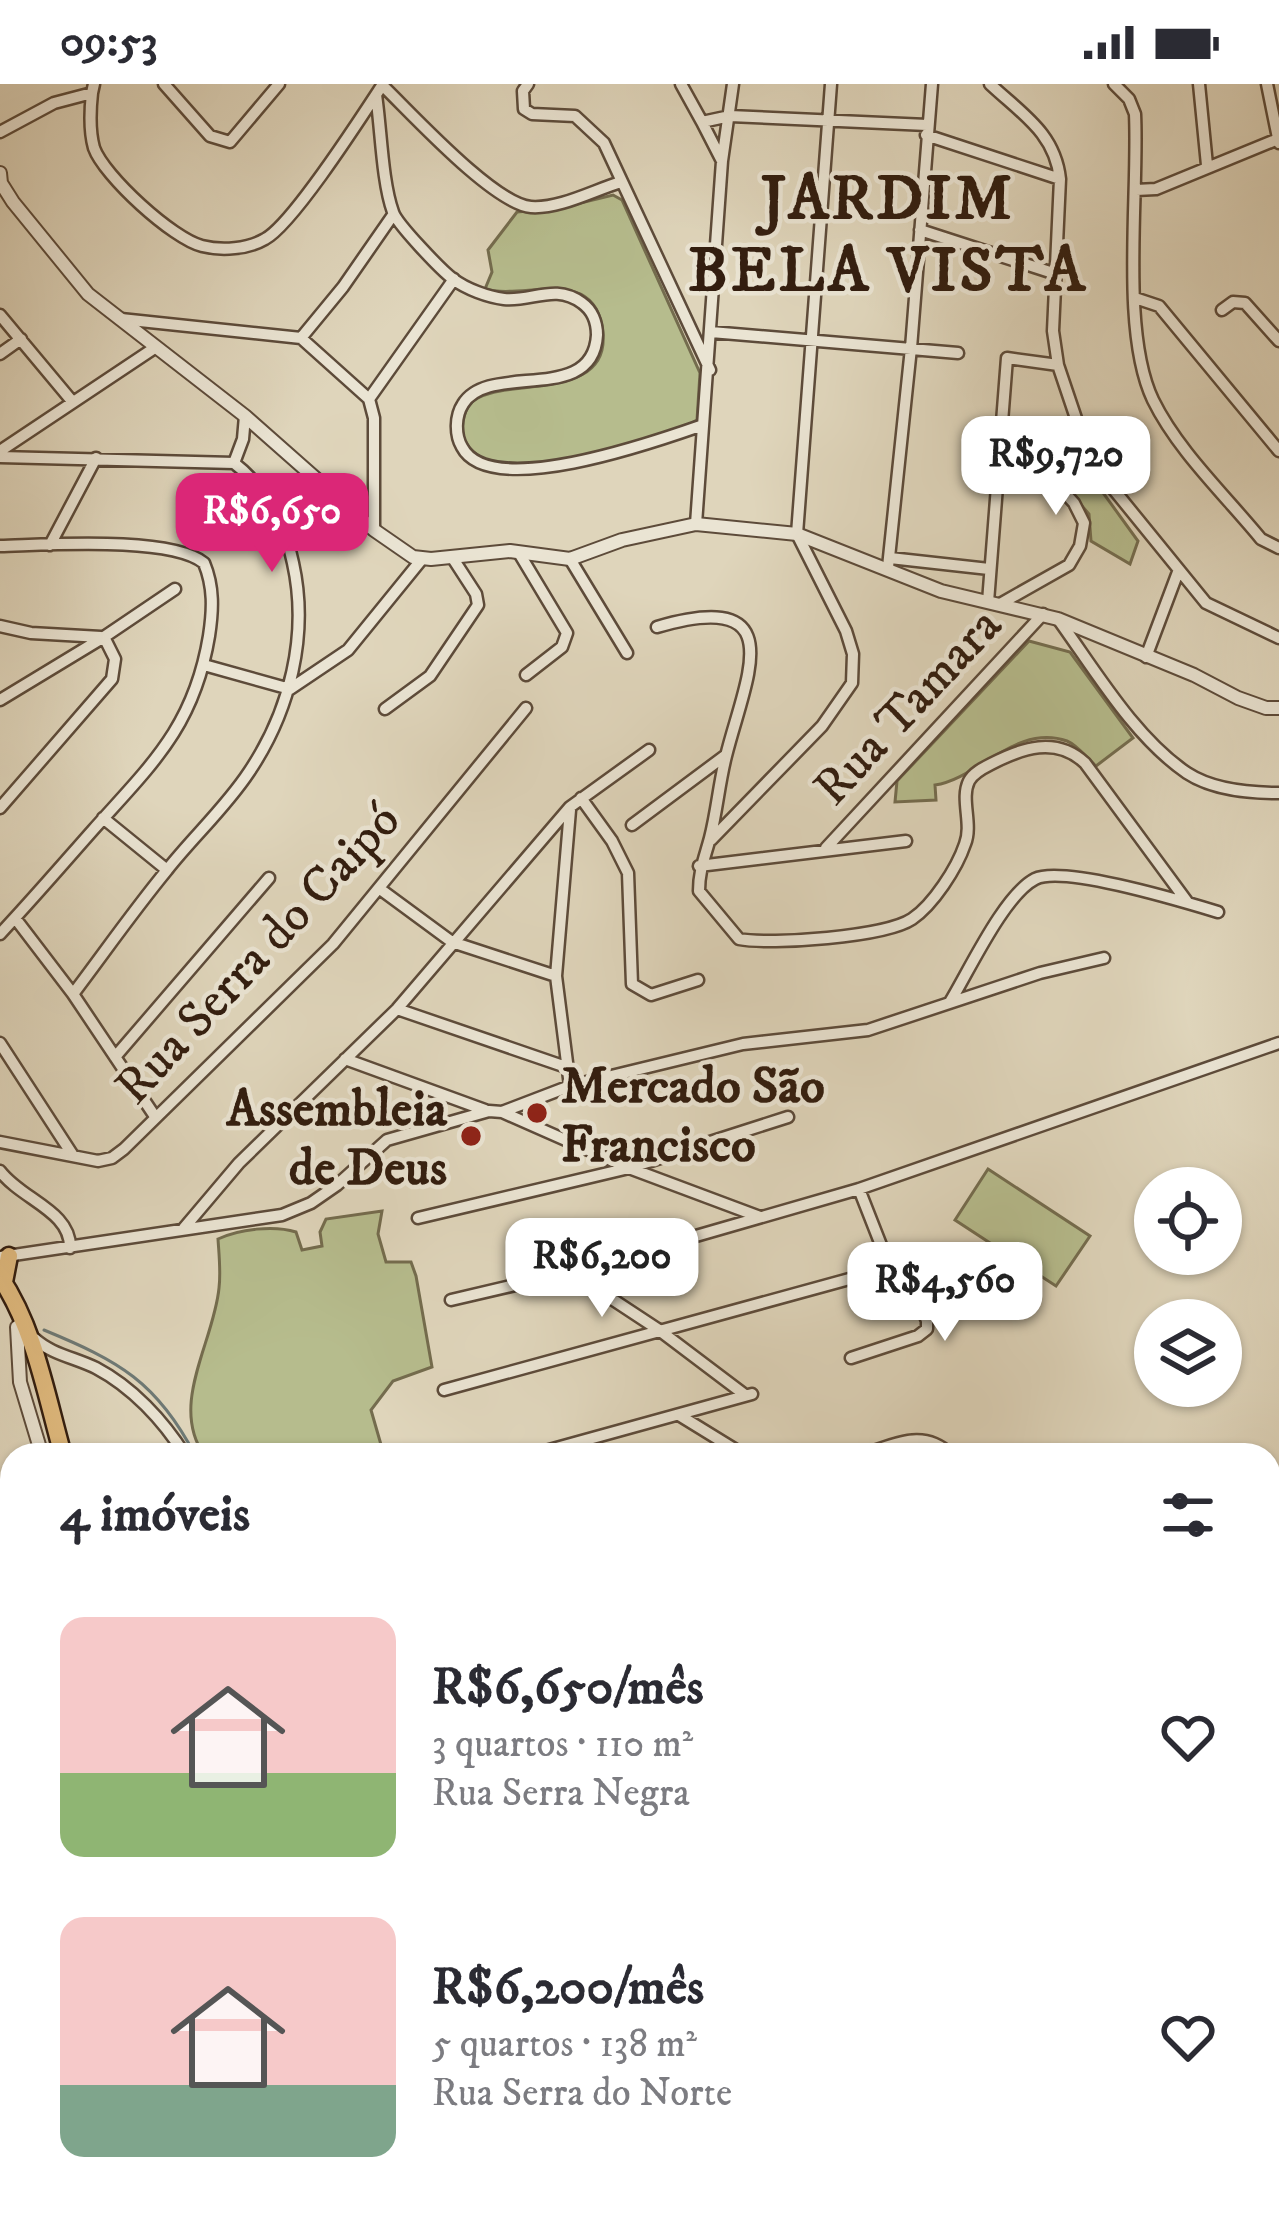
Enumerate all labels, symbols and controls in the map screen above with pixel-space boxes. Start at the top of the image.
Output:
text: 09:53 [60,14,158,70]
district label: JARDIM BELA VISTA [688,161,1088,311]
pin: R$9,720 [945,416,1167,518]
text: R$9,720 [988,430,1124,479]
pin: R$6,650 [161,473,383,575]
text: R$6,650 [203,487,341,536]
street label: Rua Tamara [800,594,1016,819]
street label: Rua Serra do Caipó [102,790,415,1118]
place label: Mercado São Francisco [561,1055,825,1178]
place label: Assembleia de Deus [225,1078,448,1201]
marker: Mercado São Francisco [524,1100,550,1126]
marker: Assembleia de Deus [458,1123,484,1149]
map controls [1134,1167,1242,1407]
button: locate [1134,1167,1242,1275]
pin: R$6,200 [491,1218,713,1320]
text: R$6,200 [532,1232,672,1281]
pin: R$4,560 [834,1242,1056,1344]
text: R$4,560 [874,1256,1016,1305]
button: layers [1134,1299,1242,1407]
icon: filters [1155,1482,1221,1548]
text: 4 imóveis [60,1483,250,1547]
text: R$6,650/mês [432,1656,704,1720]
icon: home [156,1665,300,1809]
icon: heart [1155,1704,1221,1770]
text: 3 quartos · 110 m² [432,1720,693,1769]
text: Rua Serra Negra [432,1769,690,1818]
text: R$6,200/mês [432,1956,704,2020]
icon: home [156,1965,300,2109]
icon: heart [1155,2004,1221,2070]
text: 5 quartos · 138 m² [432,2020,697,2069]
text: Rua Serra do Norte [432,2069,732,2118]

